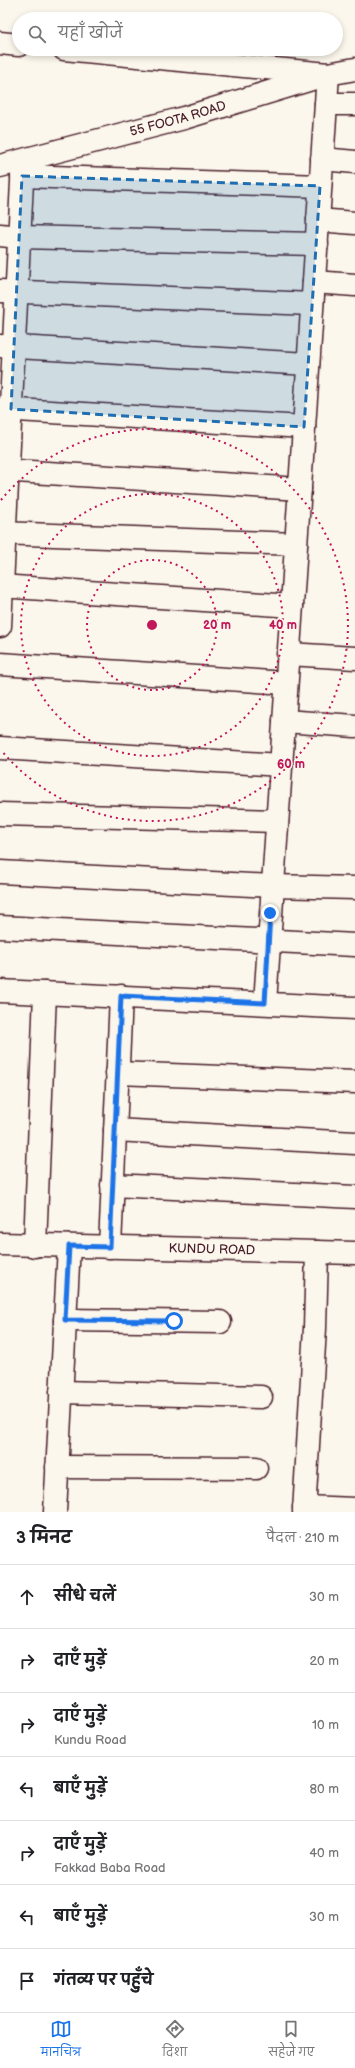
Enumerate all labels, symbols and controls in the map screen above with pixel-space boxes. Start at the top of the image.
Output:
search box [12,12,343,56]
icon: search [26,23,48,45]
text: यहाँ खोजें [58,24,123,43]
street label: 55 FOOTA ROAD [128,98,228,140]
centre of rings [145,618,159,632]
text: 20 m [203,618,231,633]
text: 40 m [269,618,297,633]
text: 60 m [277,757,305,772]
route end [261,904,279,922]
street label: KUNDU ROAD [169,1240,255,1258]
route start [165,1312,183,1330]
text: 3 मिनट [16,1528,72,1548]
text: पैदल · 210 m [266,1530,339,1546]
icon: ahead [16,1586,38,1608]
text: सीधे चलें [54,1587,116,1606]
text: 30 m [309,1589,339,1605]
icon: right [16,1650,38,1672]
text: दाएँ मुड़ें [54,1651,106,1670]
text: 20 m [309,1653,339,1669]
text: दाएँ मुड़ें [54,1707,106,1726]
icon: right [16,1714,38,1736]
text: 10 m [312,1717,339,1733]
text: Kundu Road [54,1732,126,1748]
icon: left [16,1778,38,1800]
text: बाएँ मुड़ें [54,1779,107,1798]
text: 80 m [310,1781,339,1797]
text: दाएँ मुड़ें [54,1835,106,1854]
icon: right [16,1842,38,1864]
text: 40 m [309,1845,339,1861]
text: Fakkad Baba Road [54,1860,165,1876]
icon: left [16,1906,38,1928]
text: बाएँ मुड़ें [54,1907,107,1926]
text: 30 m [309,1909,339,1925]
icon: arrive [16,1970,38,1992]
text: गंतव्य पर पहुँचे [54,1971,153,1990]
tab: मानचित्र [41,2018,81,2064]
tab: दिशा [162,2018,187,2064]
tab: सहेजे गए [269,2018,314,2064]

